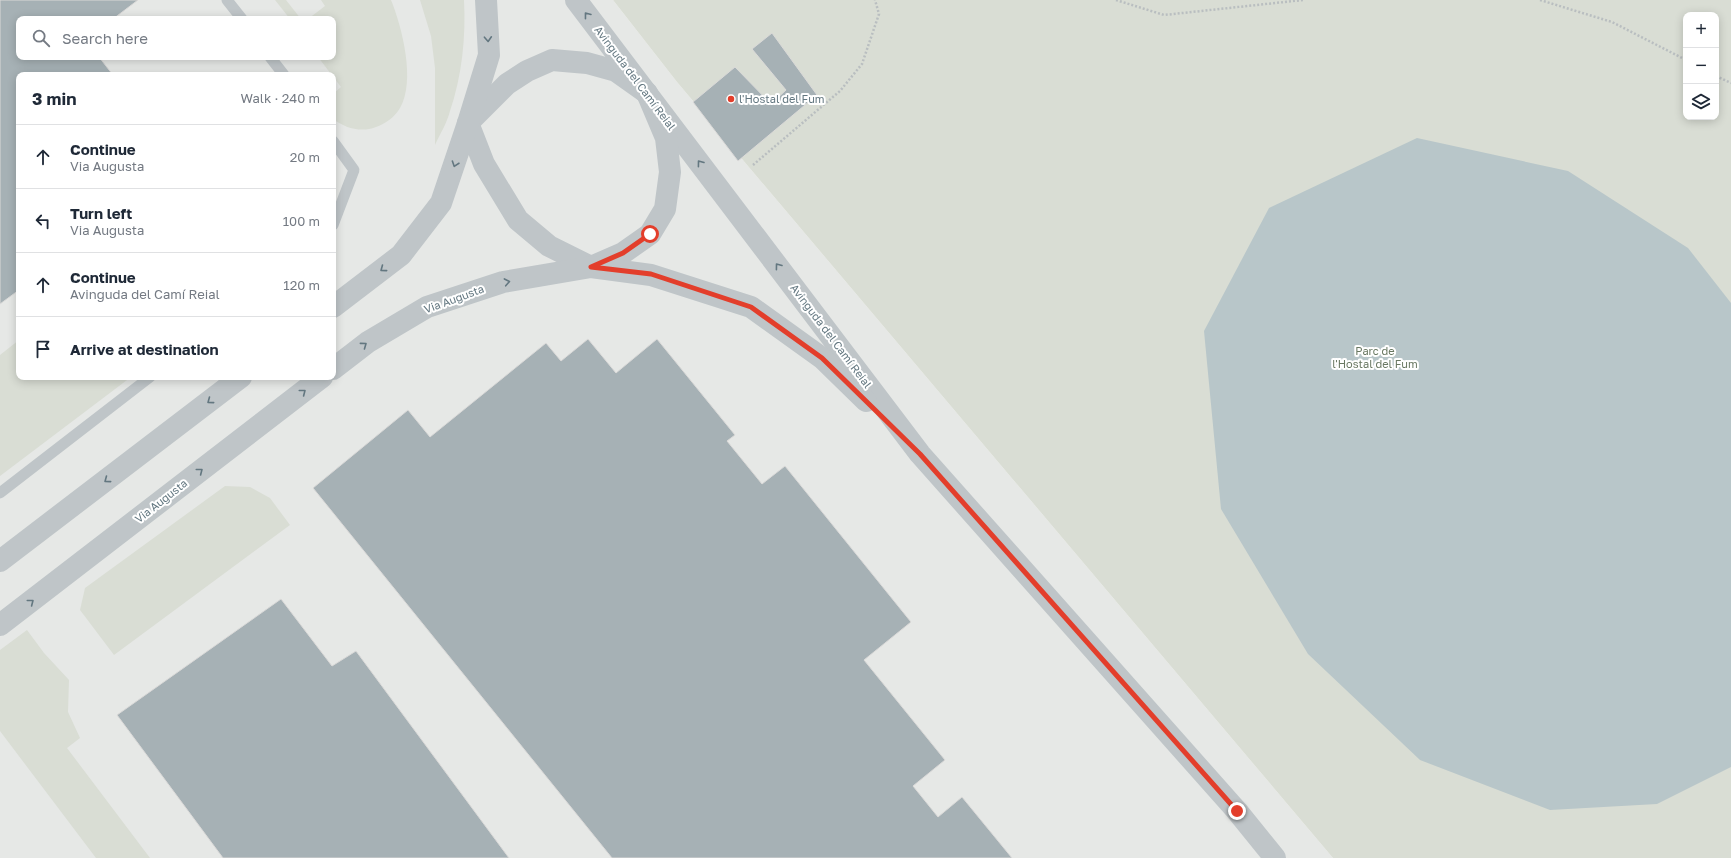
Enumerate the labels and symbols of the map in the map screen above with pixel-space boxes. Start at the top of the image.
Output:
one-way arrow [585,12,592,19]
street label: Avinguda del Camí Reial [592,23,679,133]
one-way arrow [484,36,492,42]
place label: l'Hostal del Fum [739,92,825,105]
marker: l'Hostal del Fum [726,94,736,104]
one-way arrow [451,160,459,167]
one-way arrow [698,160,705,167]
route start [641,225,659,243]
one-way arrow [380,264,387,271]
one-way arrow [776,264,783,271]
one-way arrow [504,278,510,286]
street label: Avinguda del Camí Reial [788,281,875,391]
street label: Via Augusta [422,282,486,315]
one-way arrow [360,342,367,350]
park label: Parc de l'Hostal del Fum [1332,344,1418,370]
one-way arrow [299,389,306,396]
one-way arrow [207,396,214,403]
one-way arrow [196,469,203,476]
one-way arrow [104,475,111,482]
street label: Via Augusta [132,476,189,525]
one-way arrow [26,599,33,606]
route end [1228,802,1246,820]

